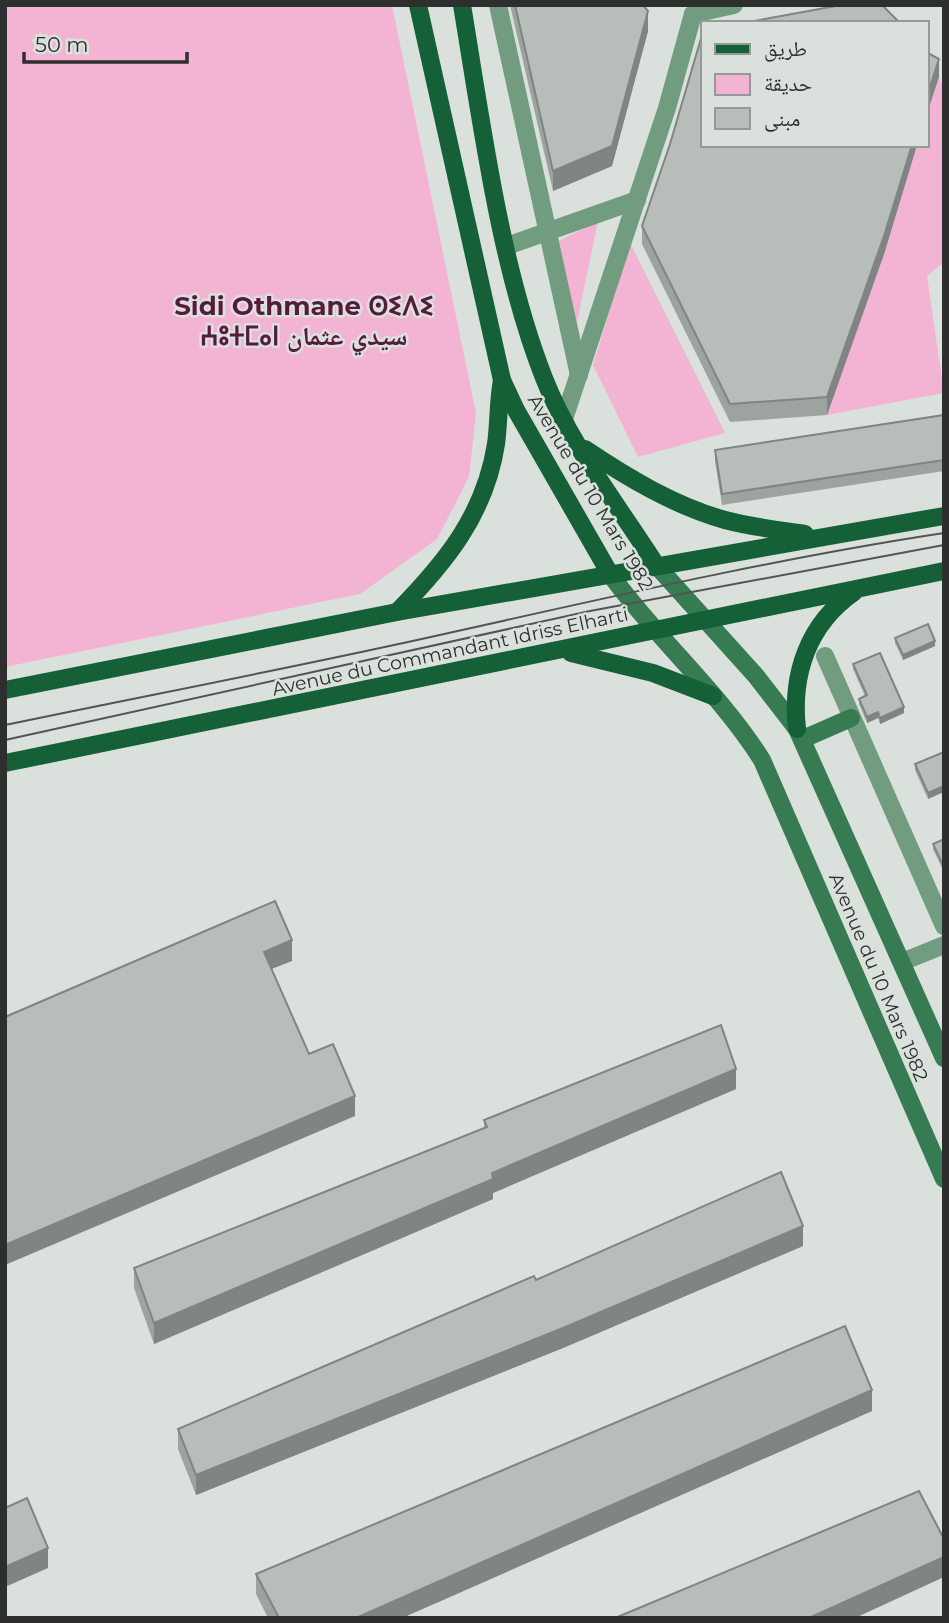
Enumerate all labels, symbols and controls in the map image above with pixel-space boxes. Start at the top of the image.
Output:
scale bar [24,21,187,65]
legend [701,21,928,147]
text: 50 m [35,32,89,57]
text: طريق [764,36,807,62]
text: حديقة [764,71,812,96]
text: مبنى [764,106,800,132]
district label: Sidi Othmane ⵙⵉⴷⵉ ⵄⵓⵜⵎⴰⵏ سيدي عثمان [174,290,434,356]
street label: Avenue du 10 Mars 1982 [523,390,658,594]
street label: Avenue du Commandant Idriss Elharti [270,602,630,701]
street label: Avenue du 10 Mars 1982 [824,869,933,1085]

